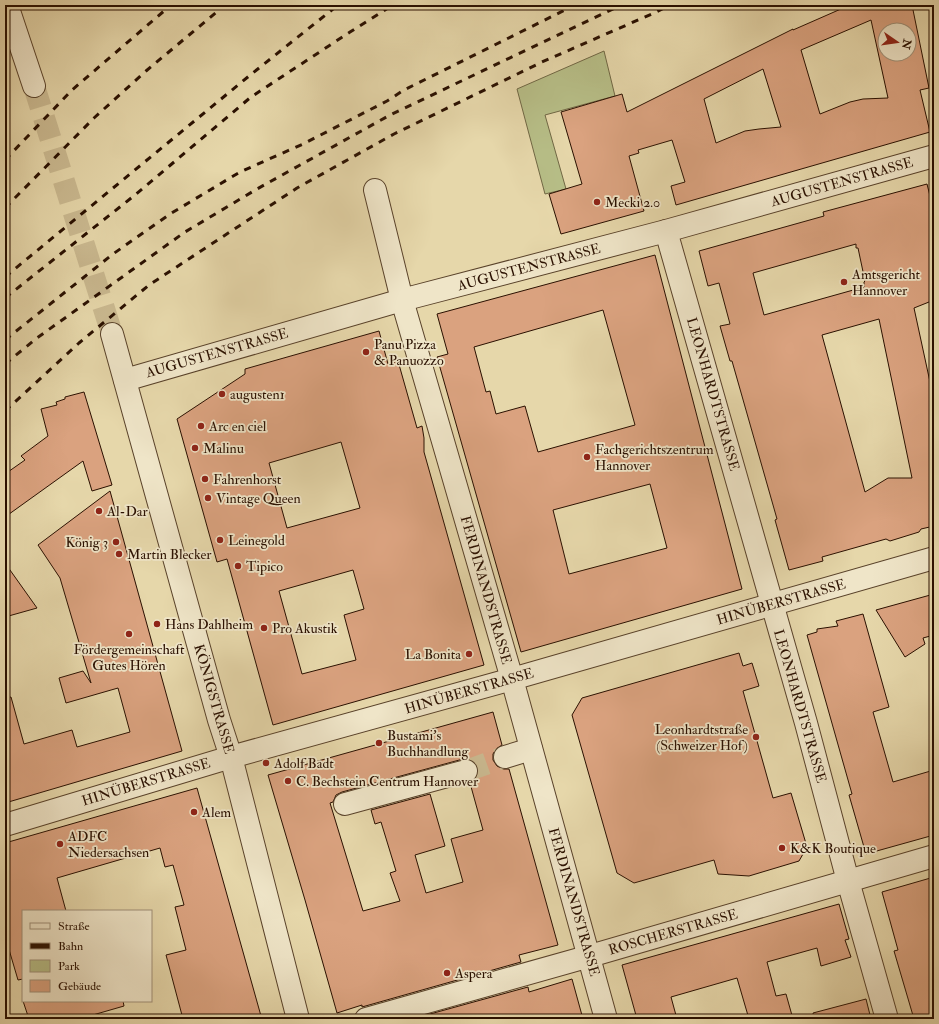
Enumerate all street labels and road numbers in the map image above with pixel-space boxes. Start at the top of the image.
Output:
street label: AUGUSTENSTRASSE [768,154,915,211]
street label: AUGUSTENSTRASSE [455,240,602,295]
street label: LEONHARDTSTRASSE [683,315,743,473]
street label: AUGUSTENSTRASSE [143,325,290,382]
street label: FERDINANDSTRASSE [457,514,515,666]
street label: HINÜBERSTRASSE [715,575,847,629]
street label: LEONHARDTSTRASSE [770,627,830,785]
street label: KÖNIGSTRASSE [190,642,238,756]
street label: HINÜBERSTRASSE [403,664,535,718]
street label: HINÜBERSTRASSE [80,754,212,810]
street label: FERDINANDSTRASSE [545,826,603,978]
street label: ROSCHERSTRASSE [606,905,740,959]

